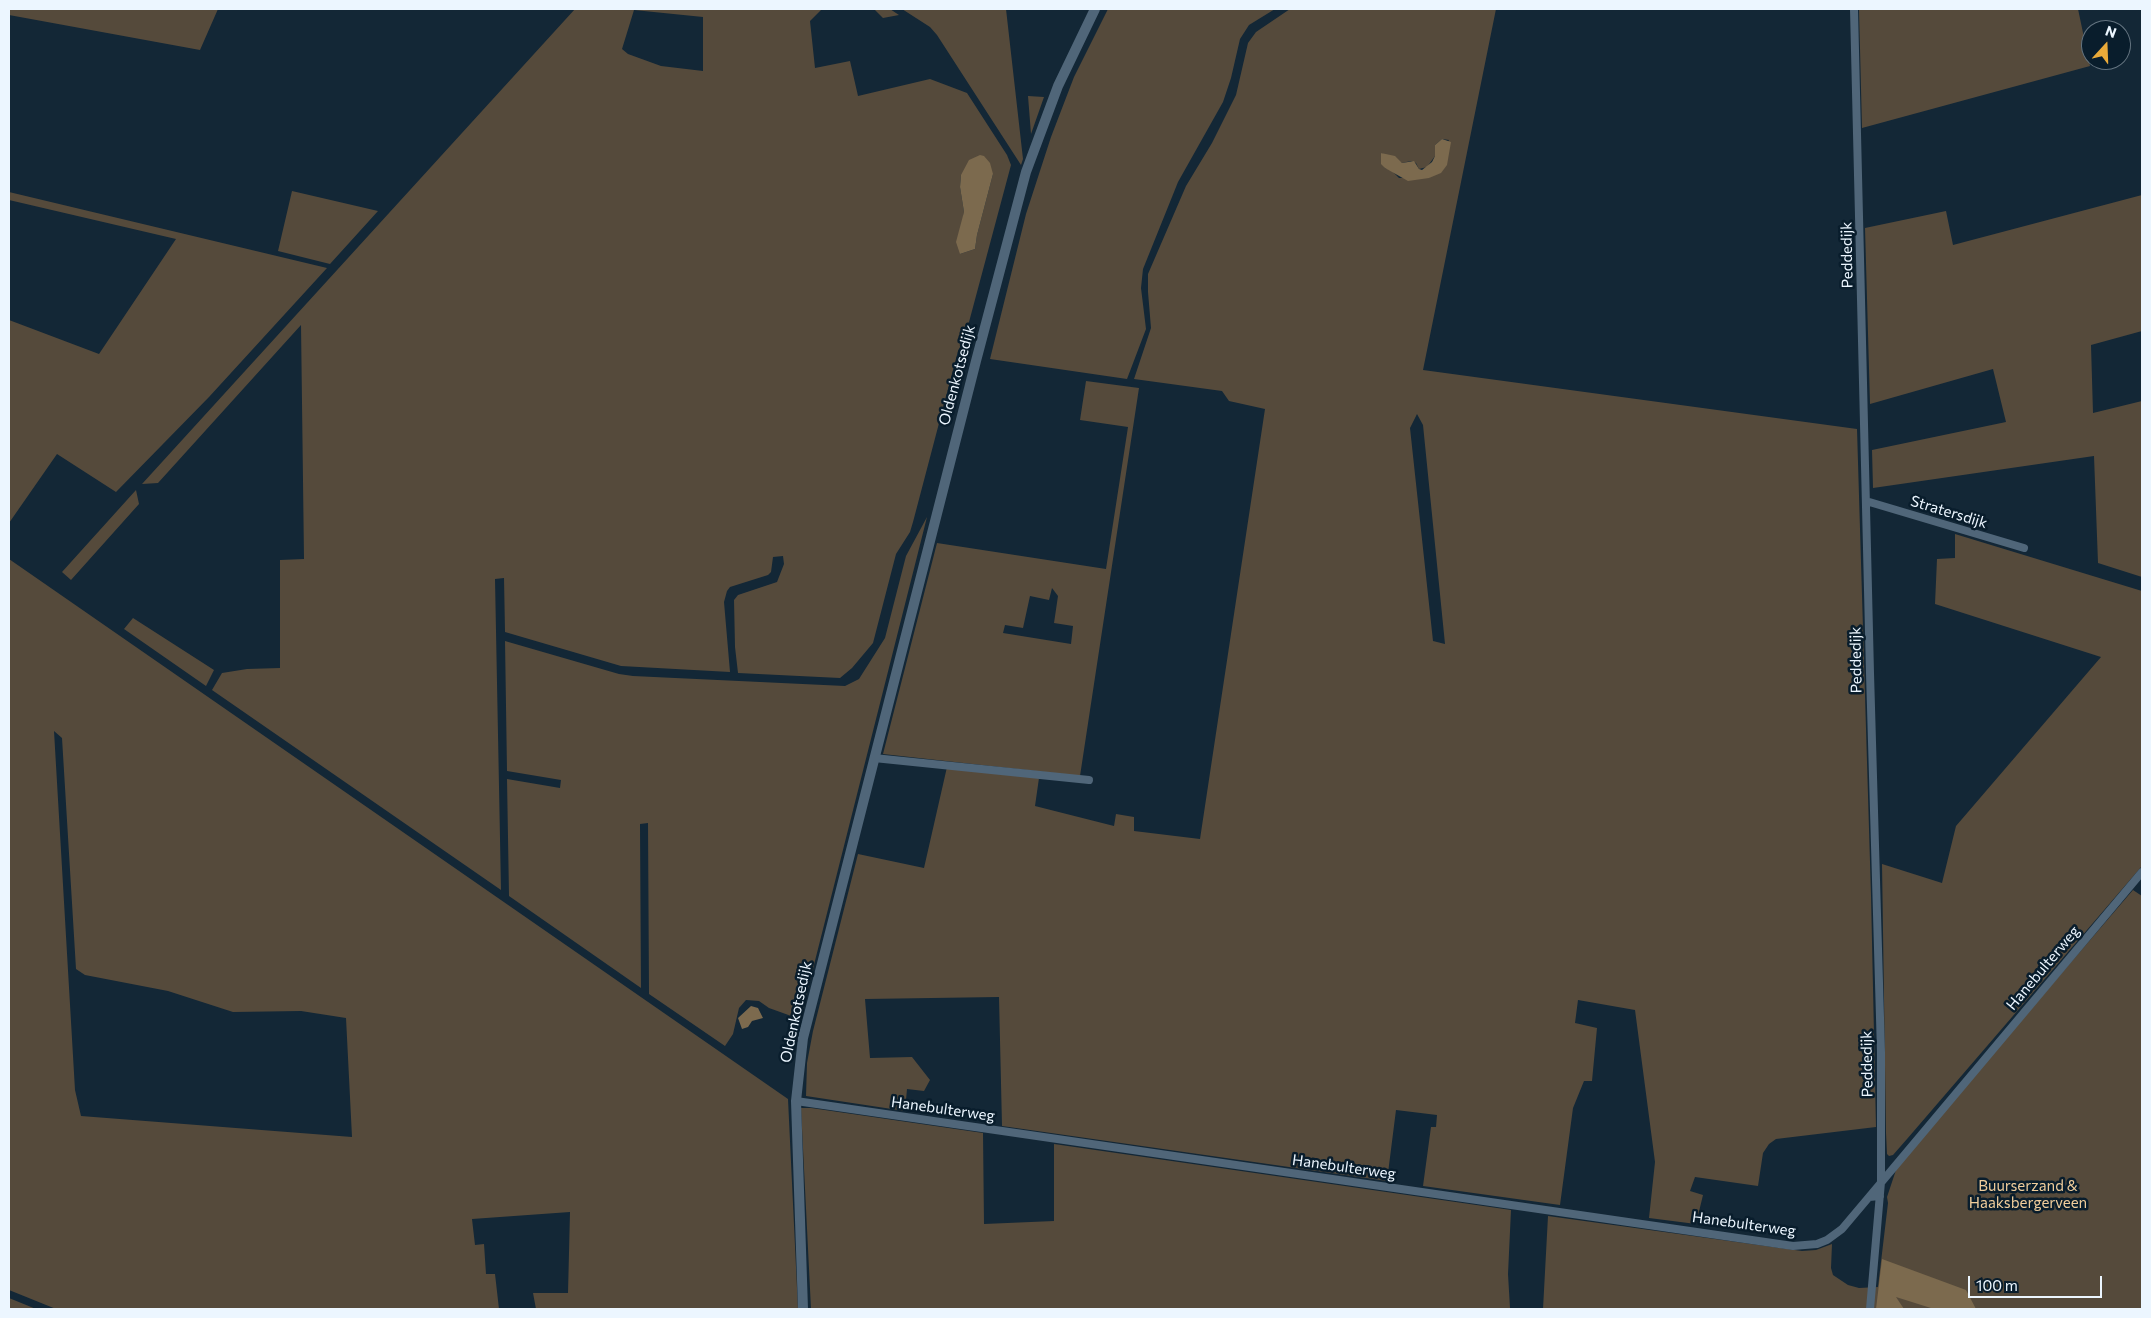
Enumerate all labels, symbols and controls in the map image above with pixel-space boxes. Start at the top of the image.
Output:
north arrow [2081,20,2131,70]
text: N [2103,22,2119,41]
street label: Peddedijk [1837,221,1857,289]
street label: Oldenkotsedijk [935,323,979,427]
street label: Stratersdijk [1908,492,1990,532]
street label: Peddedijk [1846,626,1866,694]
street label: Hanebulterweg [2003,922,2083,1014]
street label: Oldenkotsedijk [776,960,816,1064]
street label: Peddedijk [1857,1030,1877,1098]
street label: Hanebulterweg [890,1093,996,1125]
street label: Hanebulterweg [1291,1151,1397,1183]
park label: Buurserzand & Haaksbergerveen [1969,1177,2087,1212]
street label: Hanebulterweg [1691,1208,1797,1240]
scale bar [1971,1266,2105,1298]
text: 100 m [1976,1276,2018,1294]

